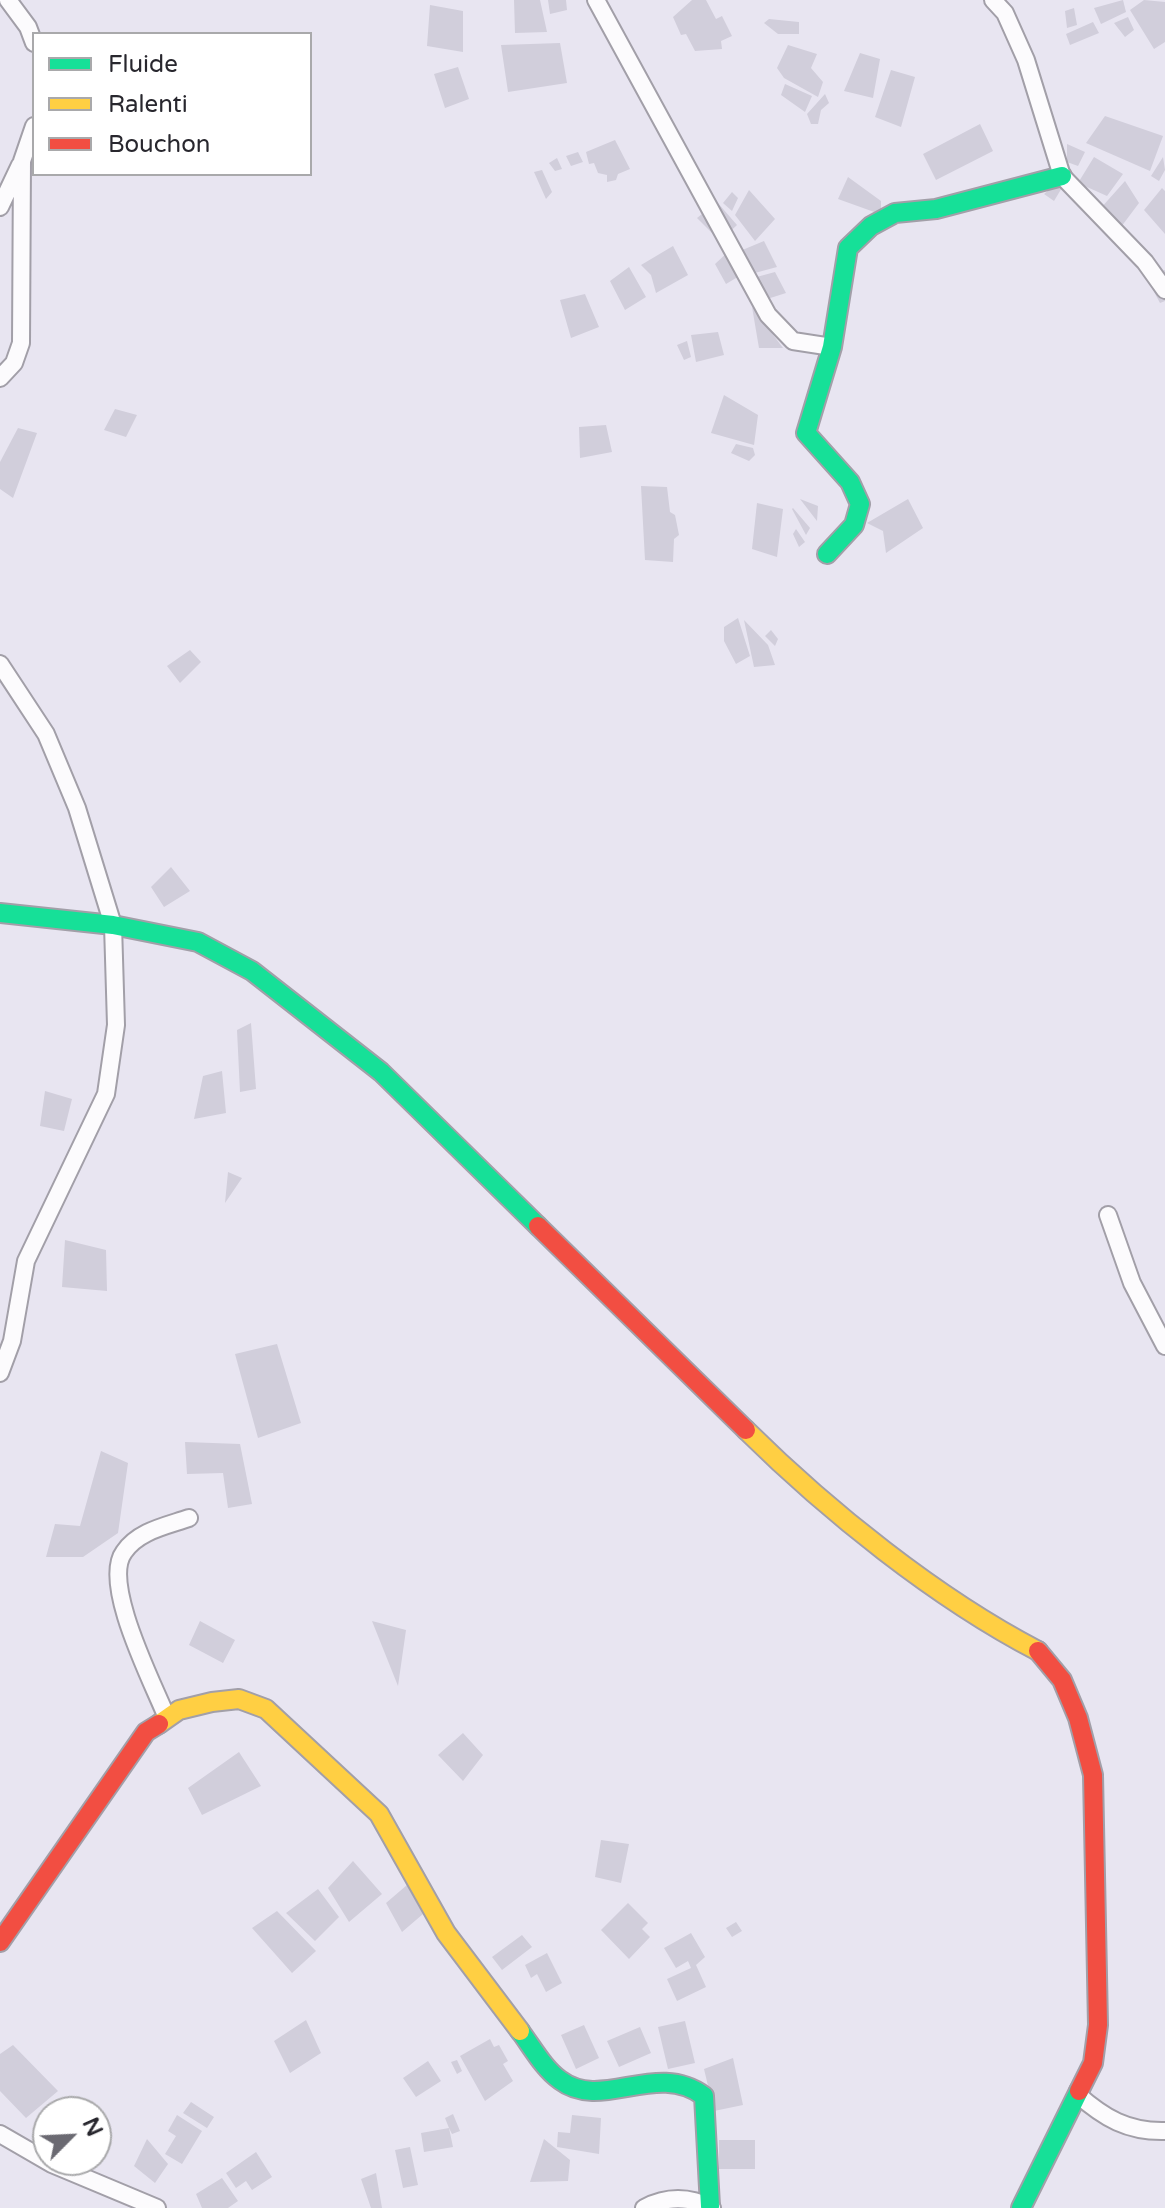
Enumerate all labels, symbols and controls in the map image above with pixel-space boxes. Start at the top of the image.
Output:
legend [32,32,312,176]
text: Fluide [108,50,178,79]
text: Ralenti [108,90,188,119]
text: Bouchon [108,130,210,159]
north arrow [32,2096,112,2176]
text: N [77,2114,108,2140]

